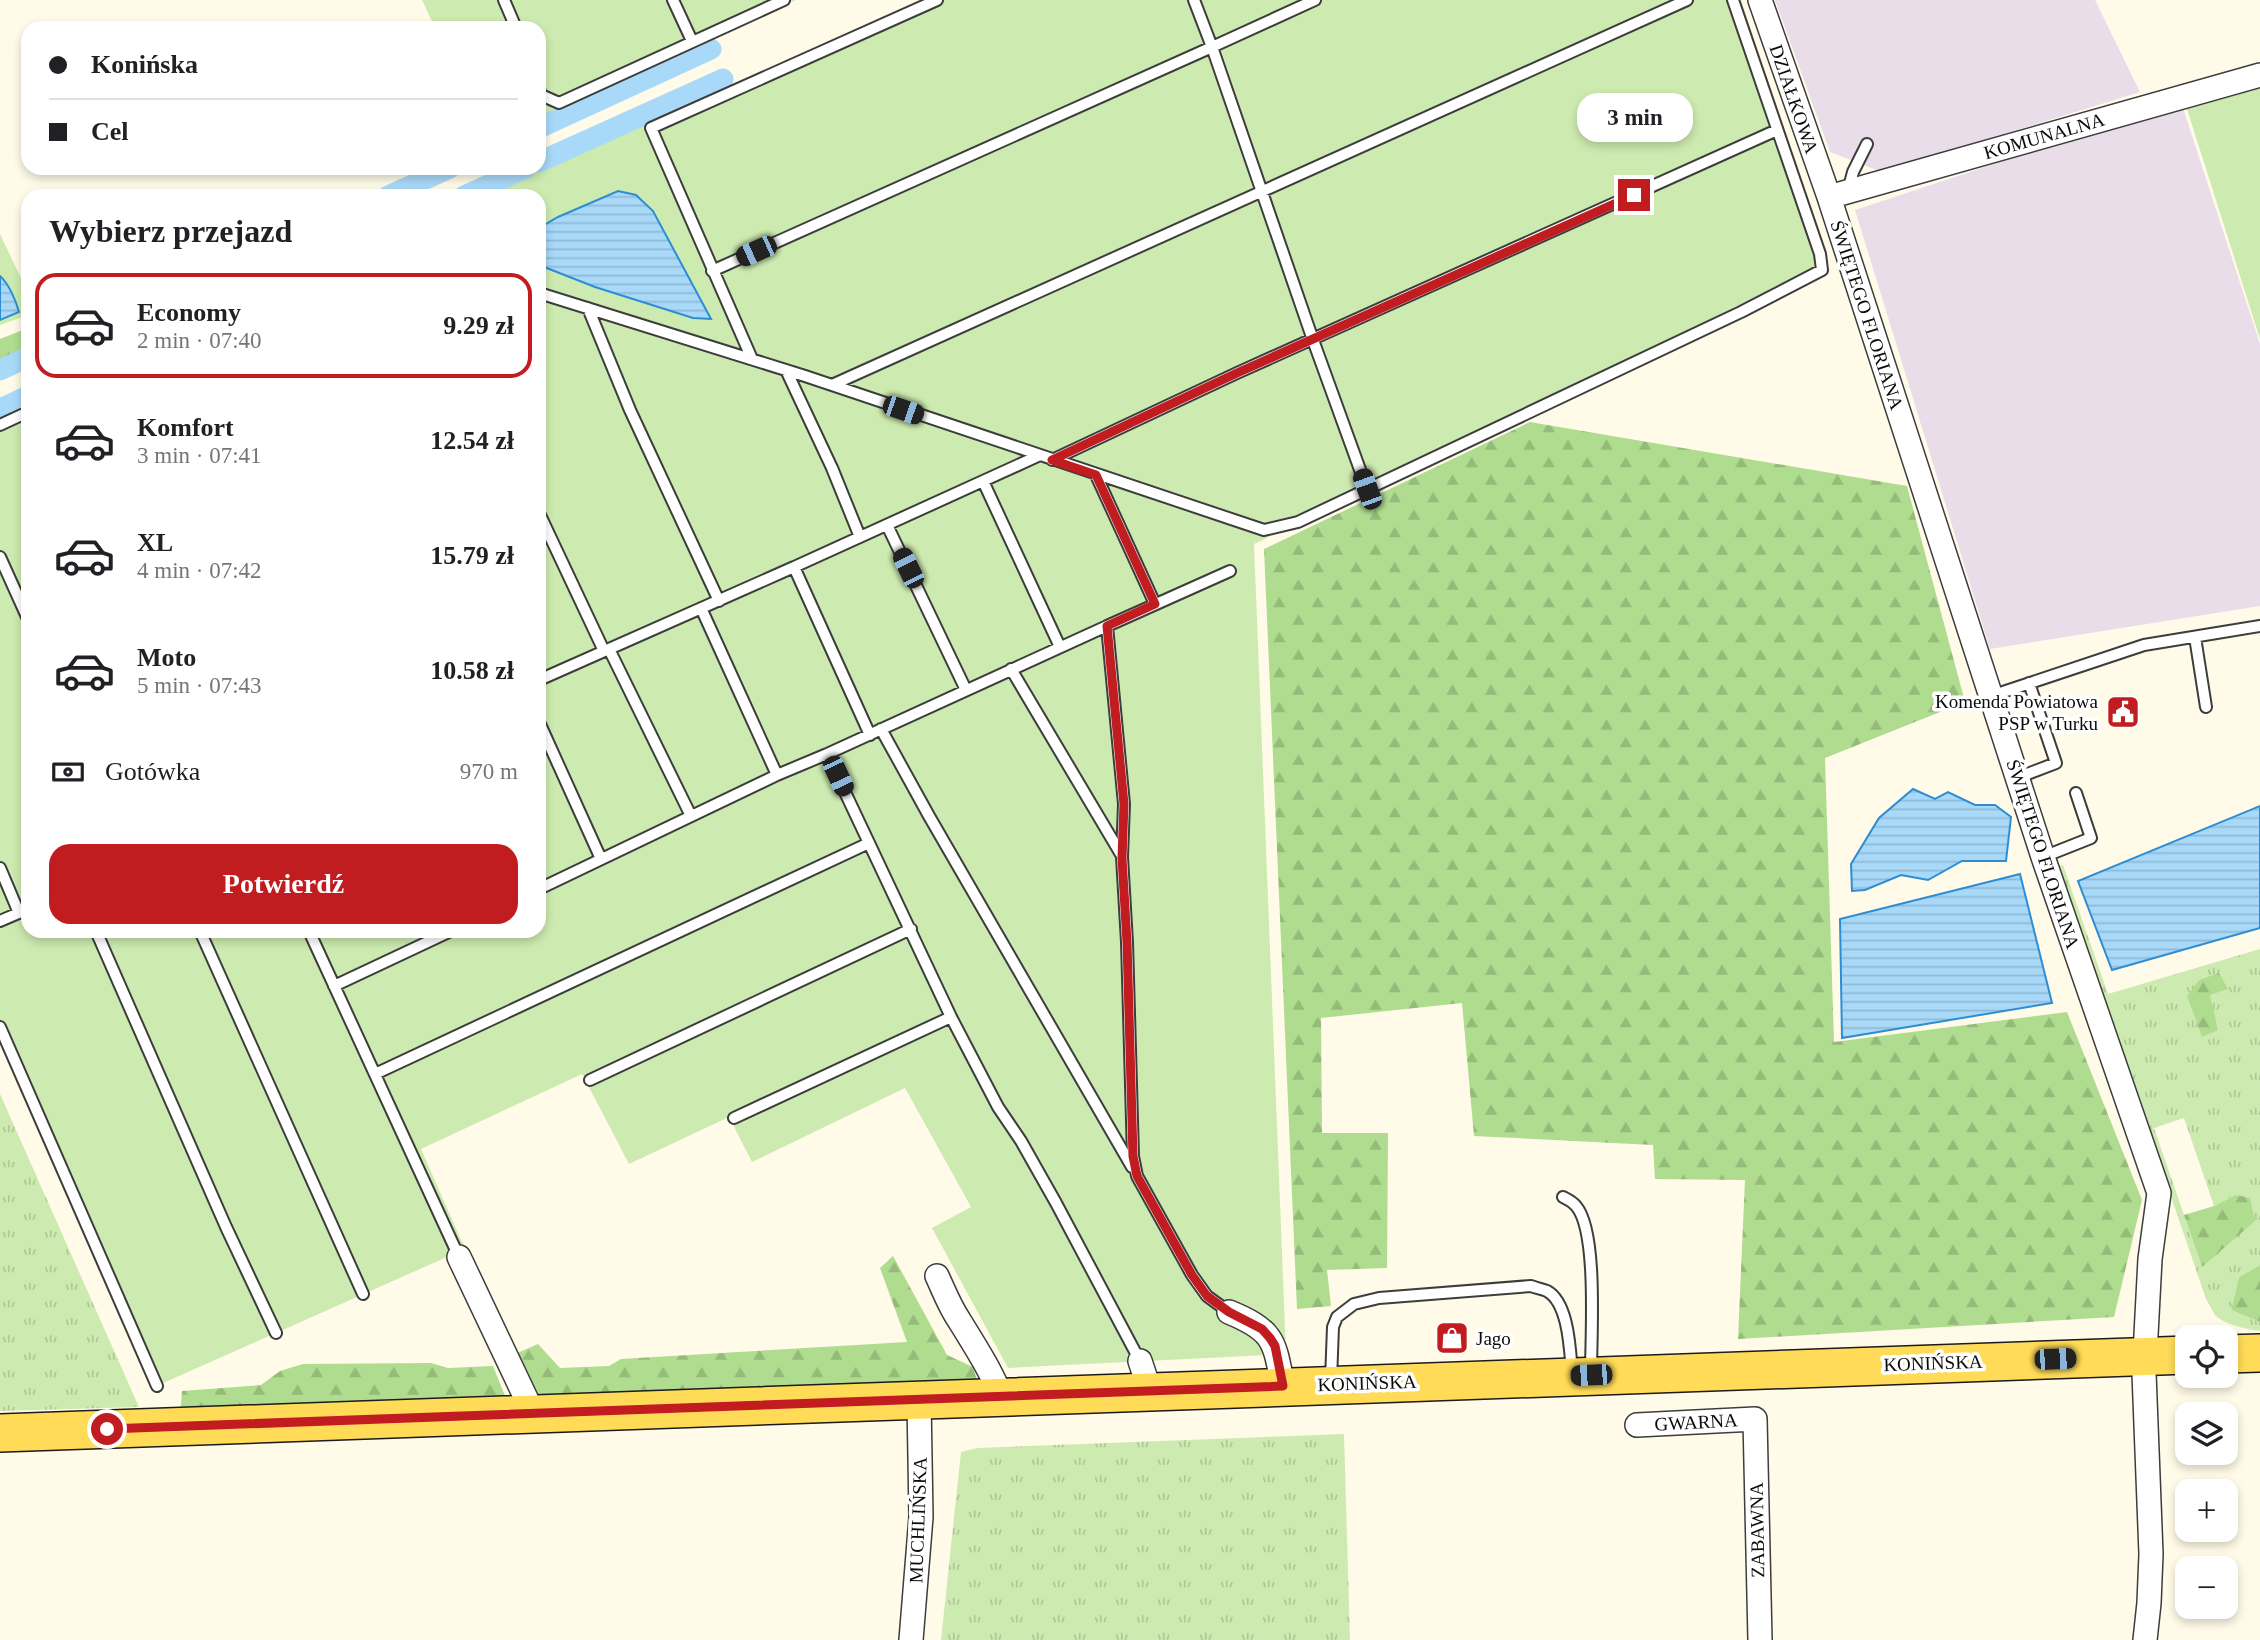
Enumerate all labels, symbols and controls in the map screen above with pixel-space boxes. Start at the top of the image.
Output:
street label: DZIAŁKOWA [1766,42,1823,157]
text: Konińska [91,50,198,79]
callout: 3 min [1576,94,1692,142]
text: 3 min [1607,105,1663,130]
street label: KOMUNALNA [1981,109,2107,163]
text: Cel [91,117,129,146]
route end [1618,179,1650,211]
text: Wybierz przejazd [49,213,292,249]
street label: ŚWIĘTEGO FLORIANA [1826,218,1908,413]
car [733,233,780,269]
icon: car [53,294,116,357]
text: Economy [137,298,241,327]
text: 9.29 zł [443,311,514,340]
text: 2 min · 07:40 [137,328,262,353]
car [880,393,927,427]
icon: car [53,409,116,472]
text: Komfort [137,413,234,442]
text: 12.54 zł [430,426,514,455]
text: 3 min · 07:41 [137,443,262,468]
car [1350,466,1385,512]
icon: car [53,524,116,587]
text: XL [137,528,173,557]
text: 15.79 zł [430,541,514,570]
car [890,545,927,591]
text: 4 min · 07:42 [137,558,262,583]
icon: car [53,639,116,702]
text: Moto [137,643,196,672]
text: 10.58 zł [430,656,514,685]
text: 5 min · 07:43 [137,673,262,698]
place label: Komenda Powiatowa PSP w Turku [1935,691,2099,734]
public building icon: Komenda Powiatowa PSP w Turku [2104,693,2142,731]
icon: cash [49,753,87,791]
car [820,753,857,799]
text: Gotówka [105,757,200,786]
street label: ŚWIĘTEGO FLORIANA [2002,757,2084,952]
text: 970 m [460,759,518,784]
button: Potwierdź [49,844,518,924]
shop icon: Jago [1433,1319,1471,1357]
map controls [2175,1325,2238,1619]
button: locate [2175,1325,2238,1388]
place label: Jago [1476,1328,1511,1349]
car [2034,1348,2077,1370]
street label: KONIŃSKA [1883,1351,1983,1375]
car [1570,1364,1613,1386]
street label: KONIŃSKA [1317,1371,1417,1395]
button: layers [2175,1402,2238,1465]
street label: GWARNA [1654,1409,1738,1435]
route start [91,1413,123,1445]
street label: MUCHLIŃSKA [905,1456,931,1584]
button: + [2175,1479,2238,1542]
street label: ZABAWNA [1746,1482,1768,1578]
button: − [2175,1556,2238,1619]

